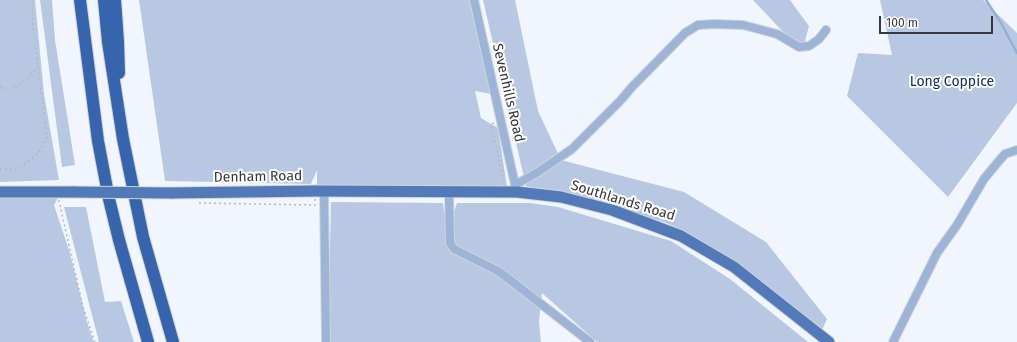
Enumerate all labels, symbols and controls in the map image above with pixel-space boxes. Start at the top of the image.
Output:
scale bar [881,8,995,34]
text: 100 m [886,16,918,30]
street label: Sevenhills Road [488,42,528,144]
park label: Long Coppice [910,74,994,90]
street label: Denham Road [214,168,302,186]
street label: Southlands Road [569,177,677,225]

